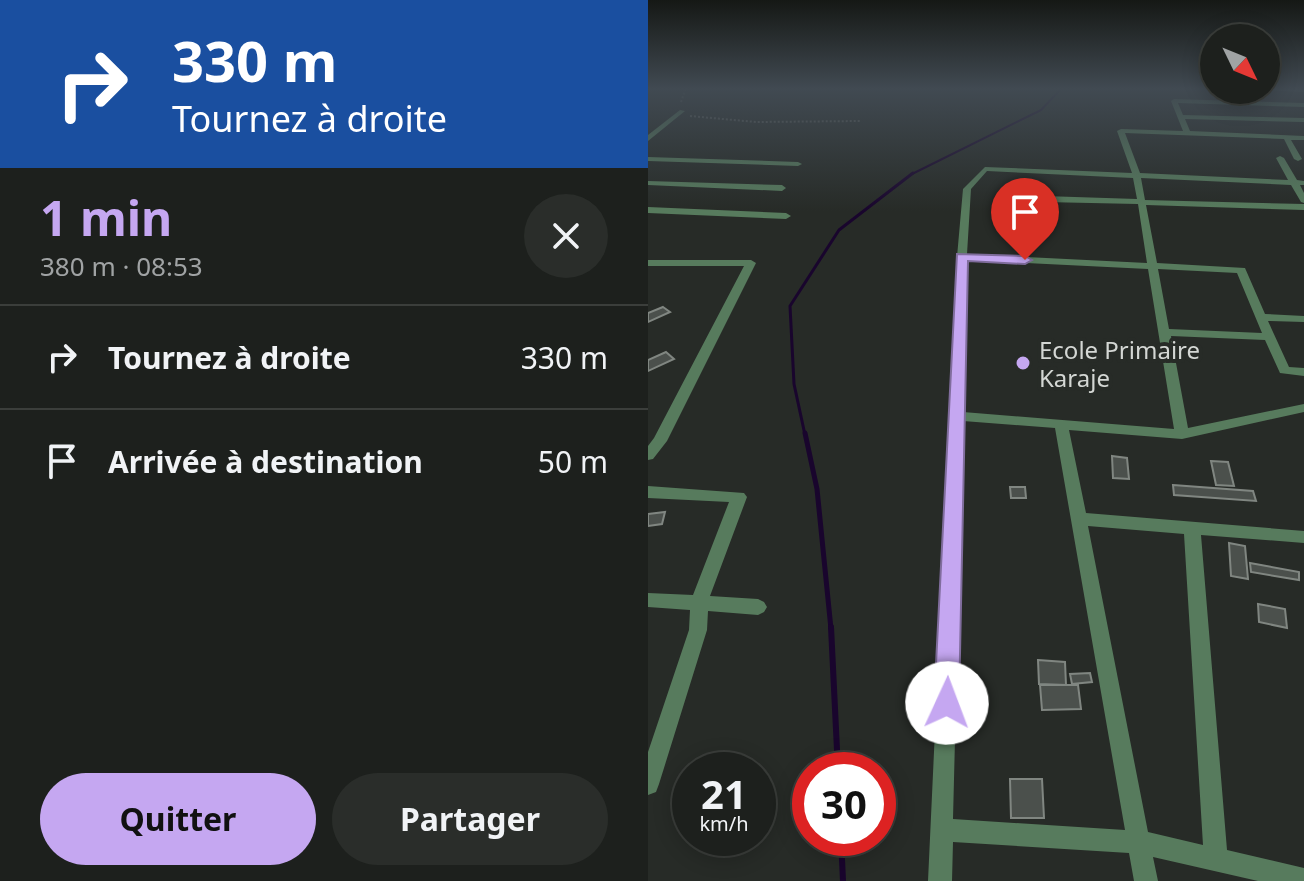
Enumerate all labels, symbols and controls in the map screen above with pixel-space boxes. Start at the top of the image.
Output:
text: 330 m [172,22,337,98]
north arrow [1200,24,1280,104]
map controls [1200,24,1280,104]
icon: right [40,32,144,136]
text: Tournez à droite [172,94,447,143]
pin [991,178,1059,260]
text: 1 min [40,185,172,250]
icon: arrive [1003,190,1047,234]
button: close [524,194,608,278]
text: 380 m · 08:53 [40,248,203,284]
place label: Ecole Primaire Karaje [1039,333,1200,394]
icon: right [40,335,84,379]
text: Tournez à droite [108,337,351,378]
text: 330 m [521,337,608,378]
marker: Ecole Primaire Karaje [1014,354,1032,372]
icon: arrive [40,439,84,483]
text: Arrivée à destination [108,441,423,482]
text: 50 m [538,441,608,482]
position arrow [905,661,989,745]
speed limit sign: 30 [792,752,896,856]
text: 21 [701,766,747,821]
button: Quitter [40,773,316,865]
button: Partager [332,773,608,865]
text: km/h [699,810,749,837]

